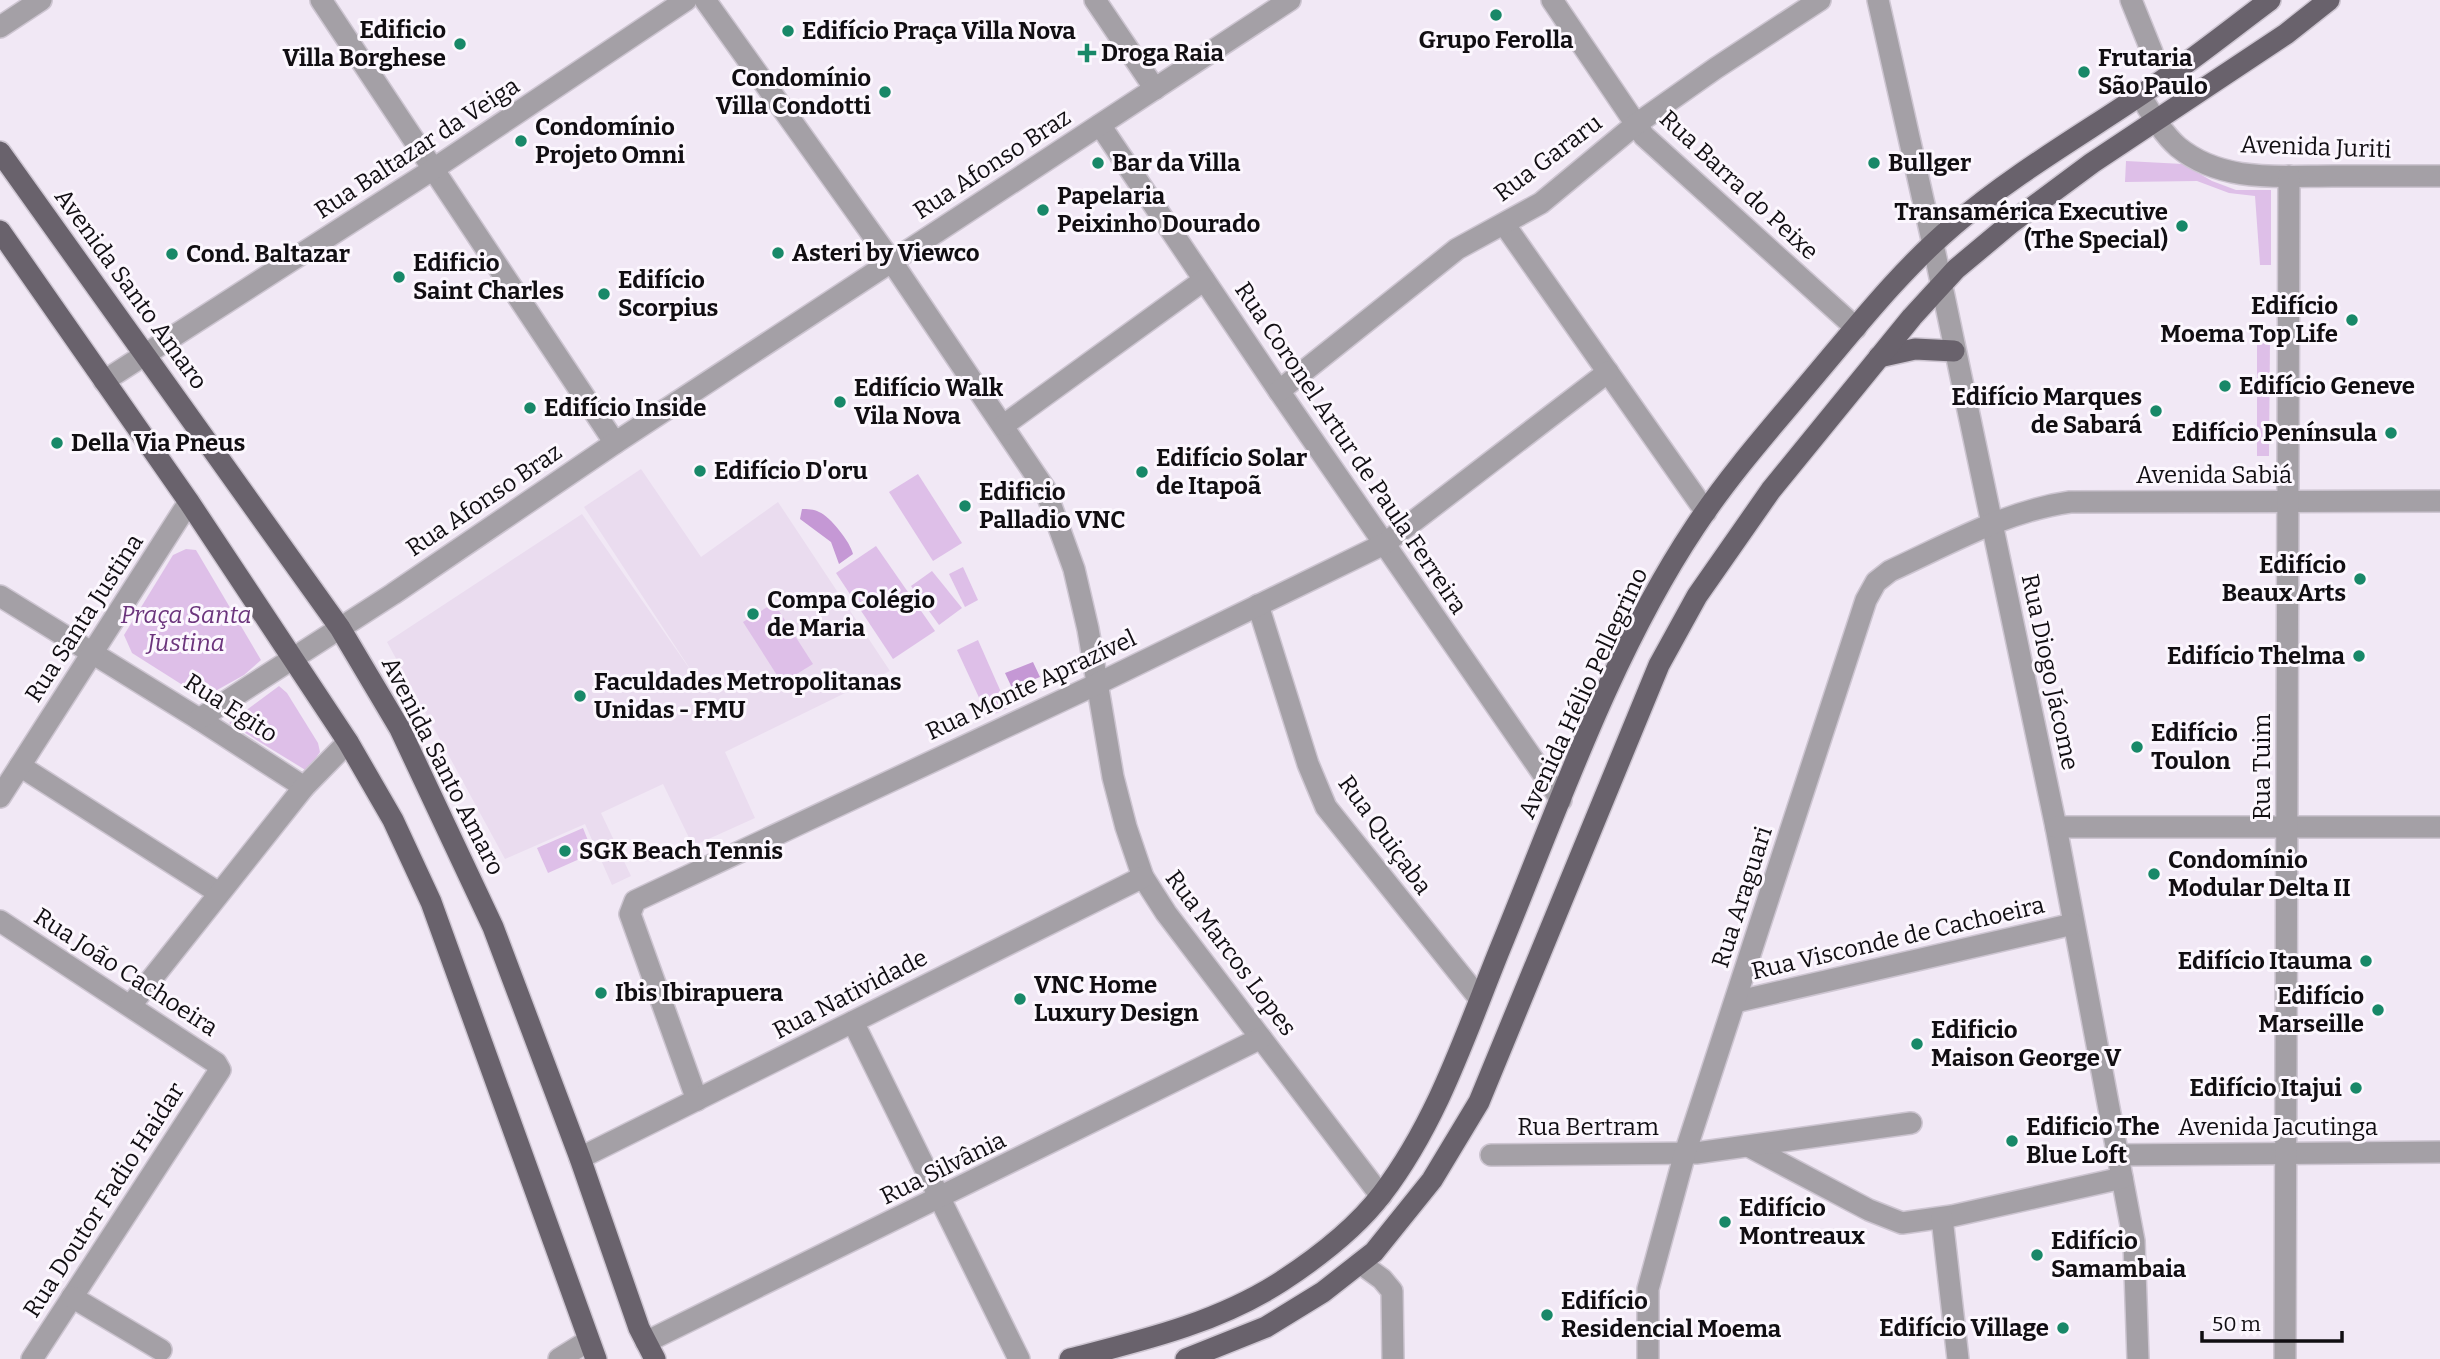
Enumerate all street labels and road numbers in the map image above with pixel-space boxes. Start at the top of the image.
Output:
street label: Rua Baltazar da Veiga [310,71,524,225]
street label: Rua Afonso Braz [908,103,1076,225]
street label: Rua Barra do Peixe [1654,104,1824,266]
street label: Rua Gararu [1489,109,1607,207]
street label: Avenida Juriti [2240,130,2392,164]
street label: Avenida Santo Amaro [49,183,213,395]
street label: Rua Coronel Artur de Paula Ferreira [1229,277,1473,619]
street label: Rua Afonso Braz [401,438,567,562]
street label: Avenida Sabiá [2136,461,2292,489]
street label: Rua Santa Justina [19,529,149,707]
street label: Avenida Hélio Pellegrino [1513,563,1653,823]
street label: Rua Diogo Jácome [2016,571,2084,773]
street label: Rua Monte Aprazível [921,624,1141,746]
street label: Avenida Santo Amaro [376,652,510,880]
street label: Rua Egito [179,668,283,748]
street label: Rua Tuim [2248,714,2276,820]
street label: Rua Quiçaba [1332,770,1438,900]
street label: Rua Araguari [1706,823,1778,971]
street label: Rua Marcos Lopes [1160,865,1302,1041]
street label: Rua Visconde de Cachoeira [1749,891,2047,985]
street label: Rua João Cachoeira [29,902,223,1042]
street label: Rua Natividade [768,943,932,1045]
street label: Rua Doutor Fadio Haidar [18,1077,191,1323]
street label: Rua Bertram [1517,1113,1659,1141]
street label: Avenida Jacutinga [2178,1113,2378,1141]
street label: Rua Silvânia [876,1126,1010,1210]

